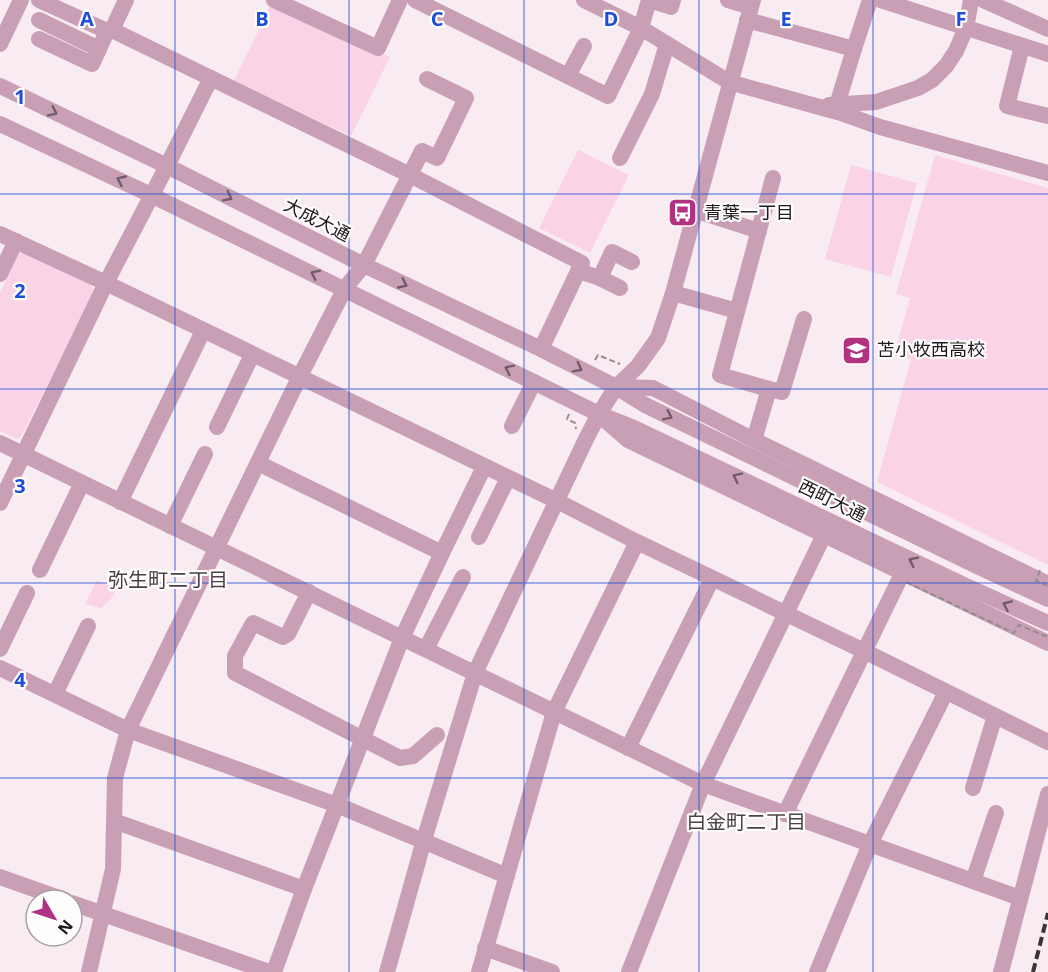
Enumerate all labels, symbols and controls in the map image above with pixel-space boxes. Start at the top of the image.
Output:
text: A [80,5,94,32]
text: B [255,5,269,32]
text: C [431,5,444,32]
text: D [604,5,618,32]
text: E [780,5,792,32]
text: F [956,5,966,32]
text: 1 [14,83,26,110]
one-way arrow [46,104,57,116]
one-way arrow [116,176,127,188]
one-way arrow [222,190,232,201]
street label: 大成大通 [280,192,355,246]
bus stop icon: 青葉一丁目 [667,197,699,229]
place label: 青葉一丁目 [704,200,794,224]
one-way arrow [311,270,322,281]
one-way arrow [396,276,407,288]
text: 2 [14,277,26,304]
school or university icon: 苫小牧西高校 [840,334,872,366]
place label: 苫小牧西高校 [877,337,985,361]
one-way arrow [572,361,583,372]
one-way arrow [505,365,516,377]
one-way arrow [661,408,672,420]
text: 3 [14,472,26,499]
one-way arrow [733,473,744,484]
street label: 西町大通 [795,474,870,527]
one-way arrow [909,557,920,569]
district label: 弥生町二丁目 [108,566,228,593]
one-way arrow [1002,600,1013,612]
text: 4 [14,666,26,693]
district label: 白金町二丁目 [686,808,806,835]
north arrow [24,888,84,948]
text: N [53,915,78,939]

